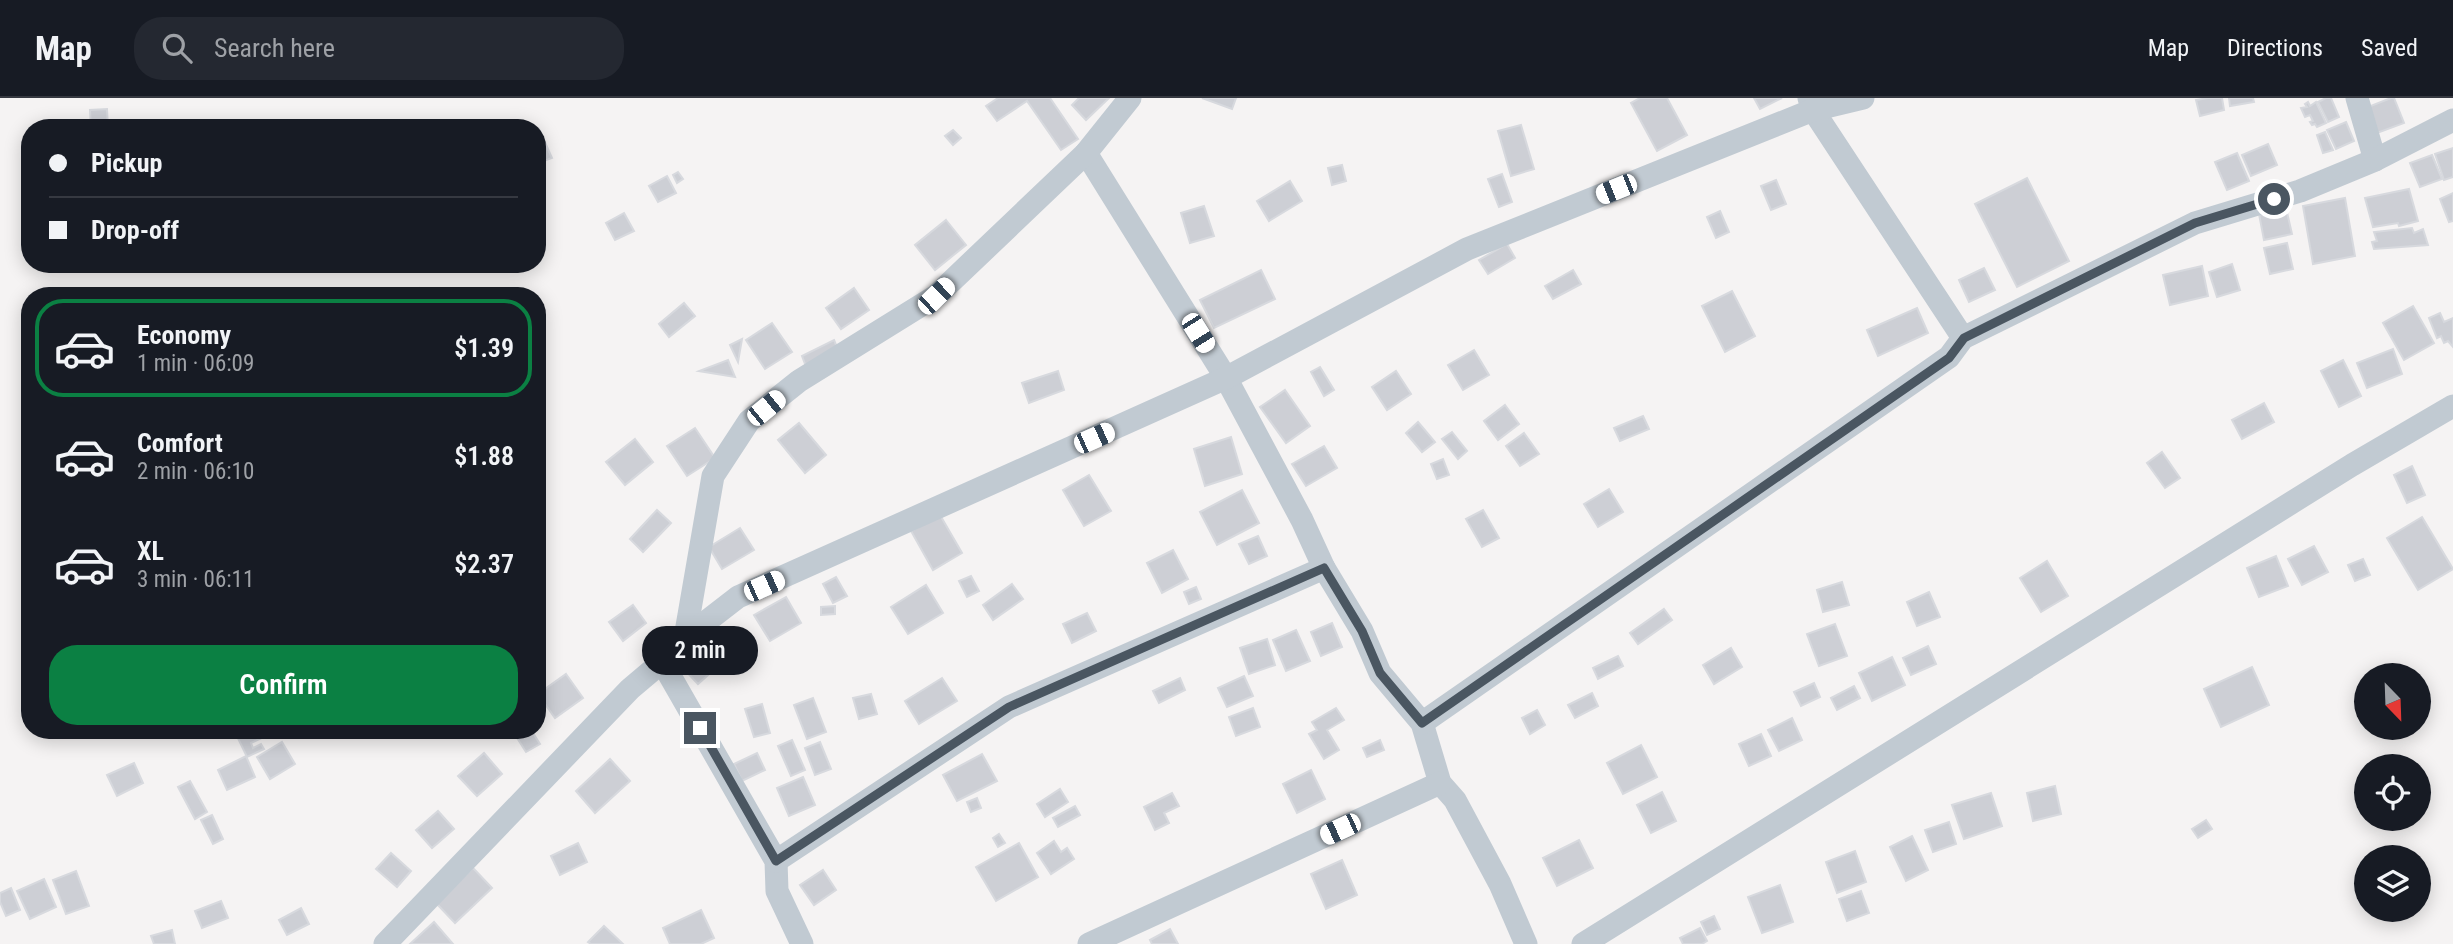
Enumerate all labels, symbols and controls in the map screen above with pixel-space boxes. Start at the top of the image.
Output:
search box [134,17,624,80]
text: Map [35,29,92,68]
icon: search [158,29,196,67]
text: Search here [214,33,335,63]
text: Map [2148,34,2189,62]
text: Directions [2227,34,2323,62]
text: Saved [2361,34,2418,62]
text: Pickup [91,148,162,178]
car [1593,171,1640,207]
route start [2258,183,2290,215]
text: Drop-off [91,215,179,245]
car [914,274,959,318]
car [1178,310,1219,356]
icon: car [53,317,116,380]
text: Economy [137,320,231,350]
text: $1.39 [454,333,514,363]
text: 1 min · 06:09 [137,350,254,377]
car [744,387,789,429]
car [1071,420,1118,456]
icon: car [53,425,116,488]
text: Comfort [137,428,223,458]
text: $1.88 [454,441,514,471]
text: 2 min · 06:10 [137,458,254,485]
icon: car [53,533,116,596]
text: XL [137,536,164,566]
text: $2.37 [454,549,514,579]
text: 3 min · 06:11 [137,566,254,593]
car [741,568,788,604]
callout: 2 min [642,626,758,676]
text: 2 min [675,637,725,664]
button: Confirm [49,645,518,725]
north arrow [2354,663,2431,740]
map controls [2354,663,2431,922]
route end [684,712,716,744]
button: locate [2354,754,2431,831]
car [1317,811,1364,847]
button: layers [2354,845,2431,922]

